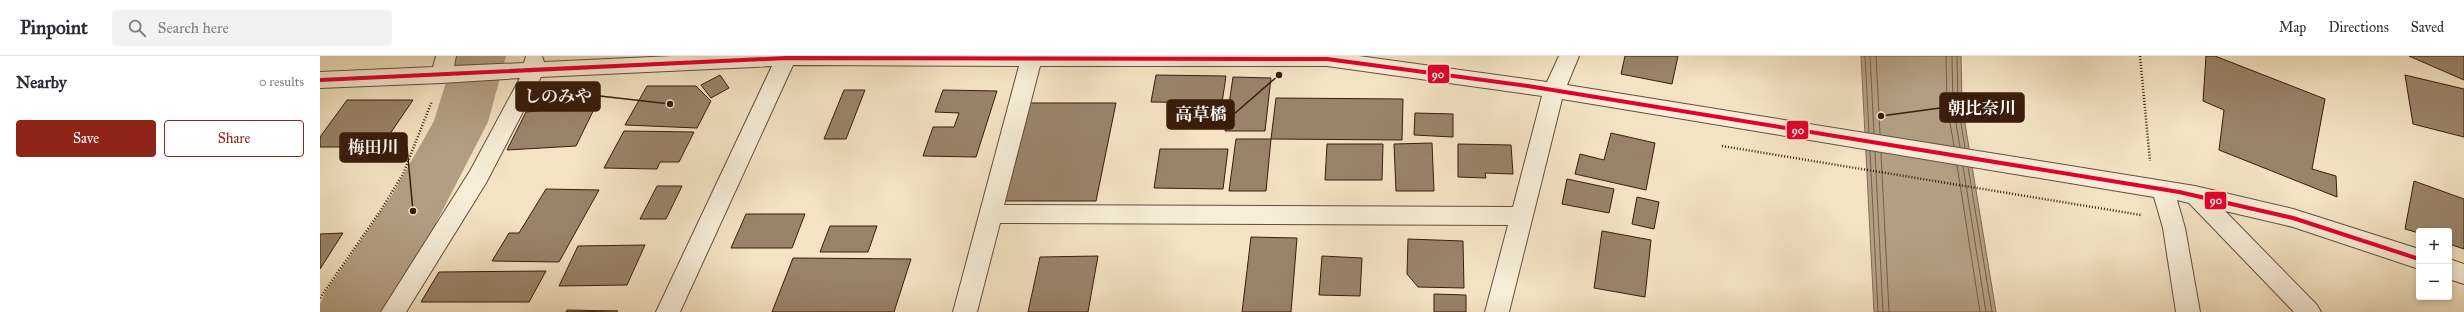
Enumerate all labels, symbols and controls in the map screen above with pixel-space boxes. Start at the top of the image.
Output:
search box [112,10,392,46]
text: Pinpoint [20,16,88,39]
icon: search [126,17,148,39]
text: Search here [158,19,229,37]
text: Map [2279,19,2306,36]
text: Directions [2328,19,2389,36]
text: Saved [2411,19,2444,36]
line badge: 90 [1427,64,1450,84]
text: 90 [1432,68,1445,82]
text: Nearby [16,72,67,93]
text: 0 results [259,74,304,90]
callout: しのみや [516,82,600,111]
text: しのみや [524,86,592,107]
callout: 朝比奈川 [1940,93,2024,122]
text: 朝比奈川 [1948,98,2016,119]
callout: 高草橋 [1167,100,1234,129]
text: 高草橋 [1176,104,1227,125]
button: Save [16,120,156,157]
button: Share [164,120,304,157]
line badge: 90 [1786,120,1809,140]
text: 90 [1792,124,1805,138]
callout: 梅田川 [340,133,407,162]
text: 梅田川 [348,137,399,158]
line badge: 90 [2204,191,2227,210]
text: 90 [2210,194,2223,208]
map controls [2416,228,2452,300]
button: + [2416,228,2452,264]
button: − [2416,264,2452,300]

